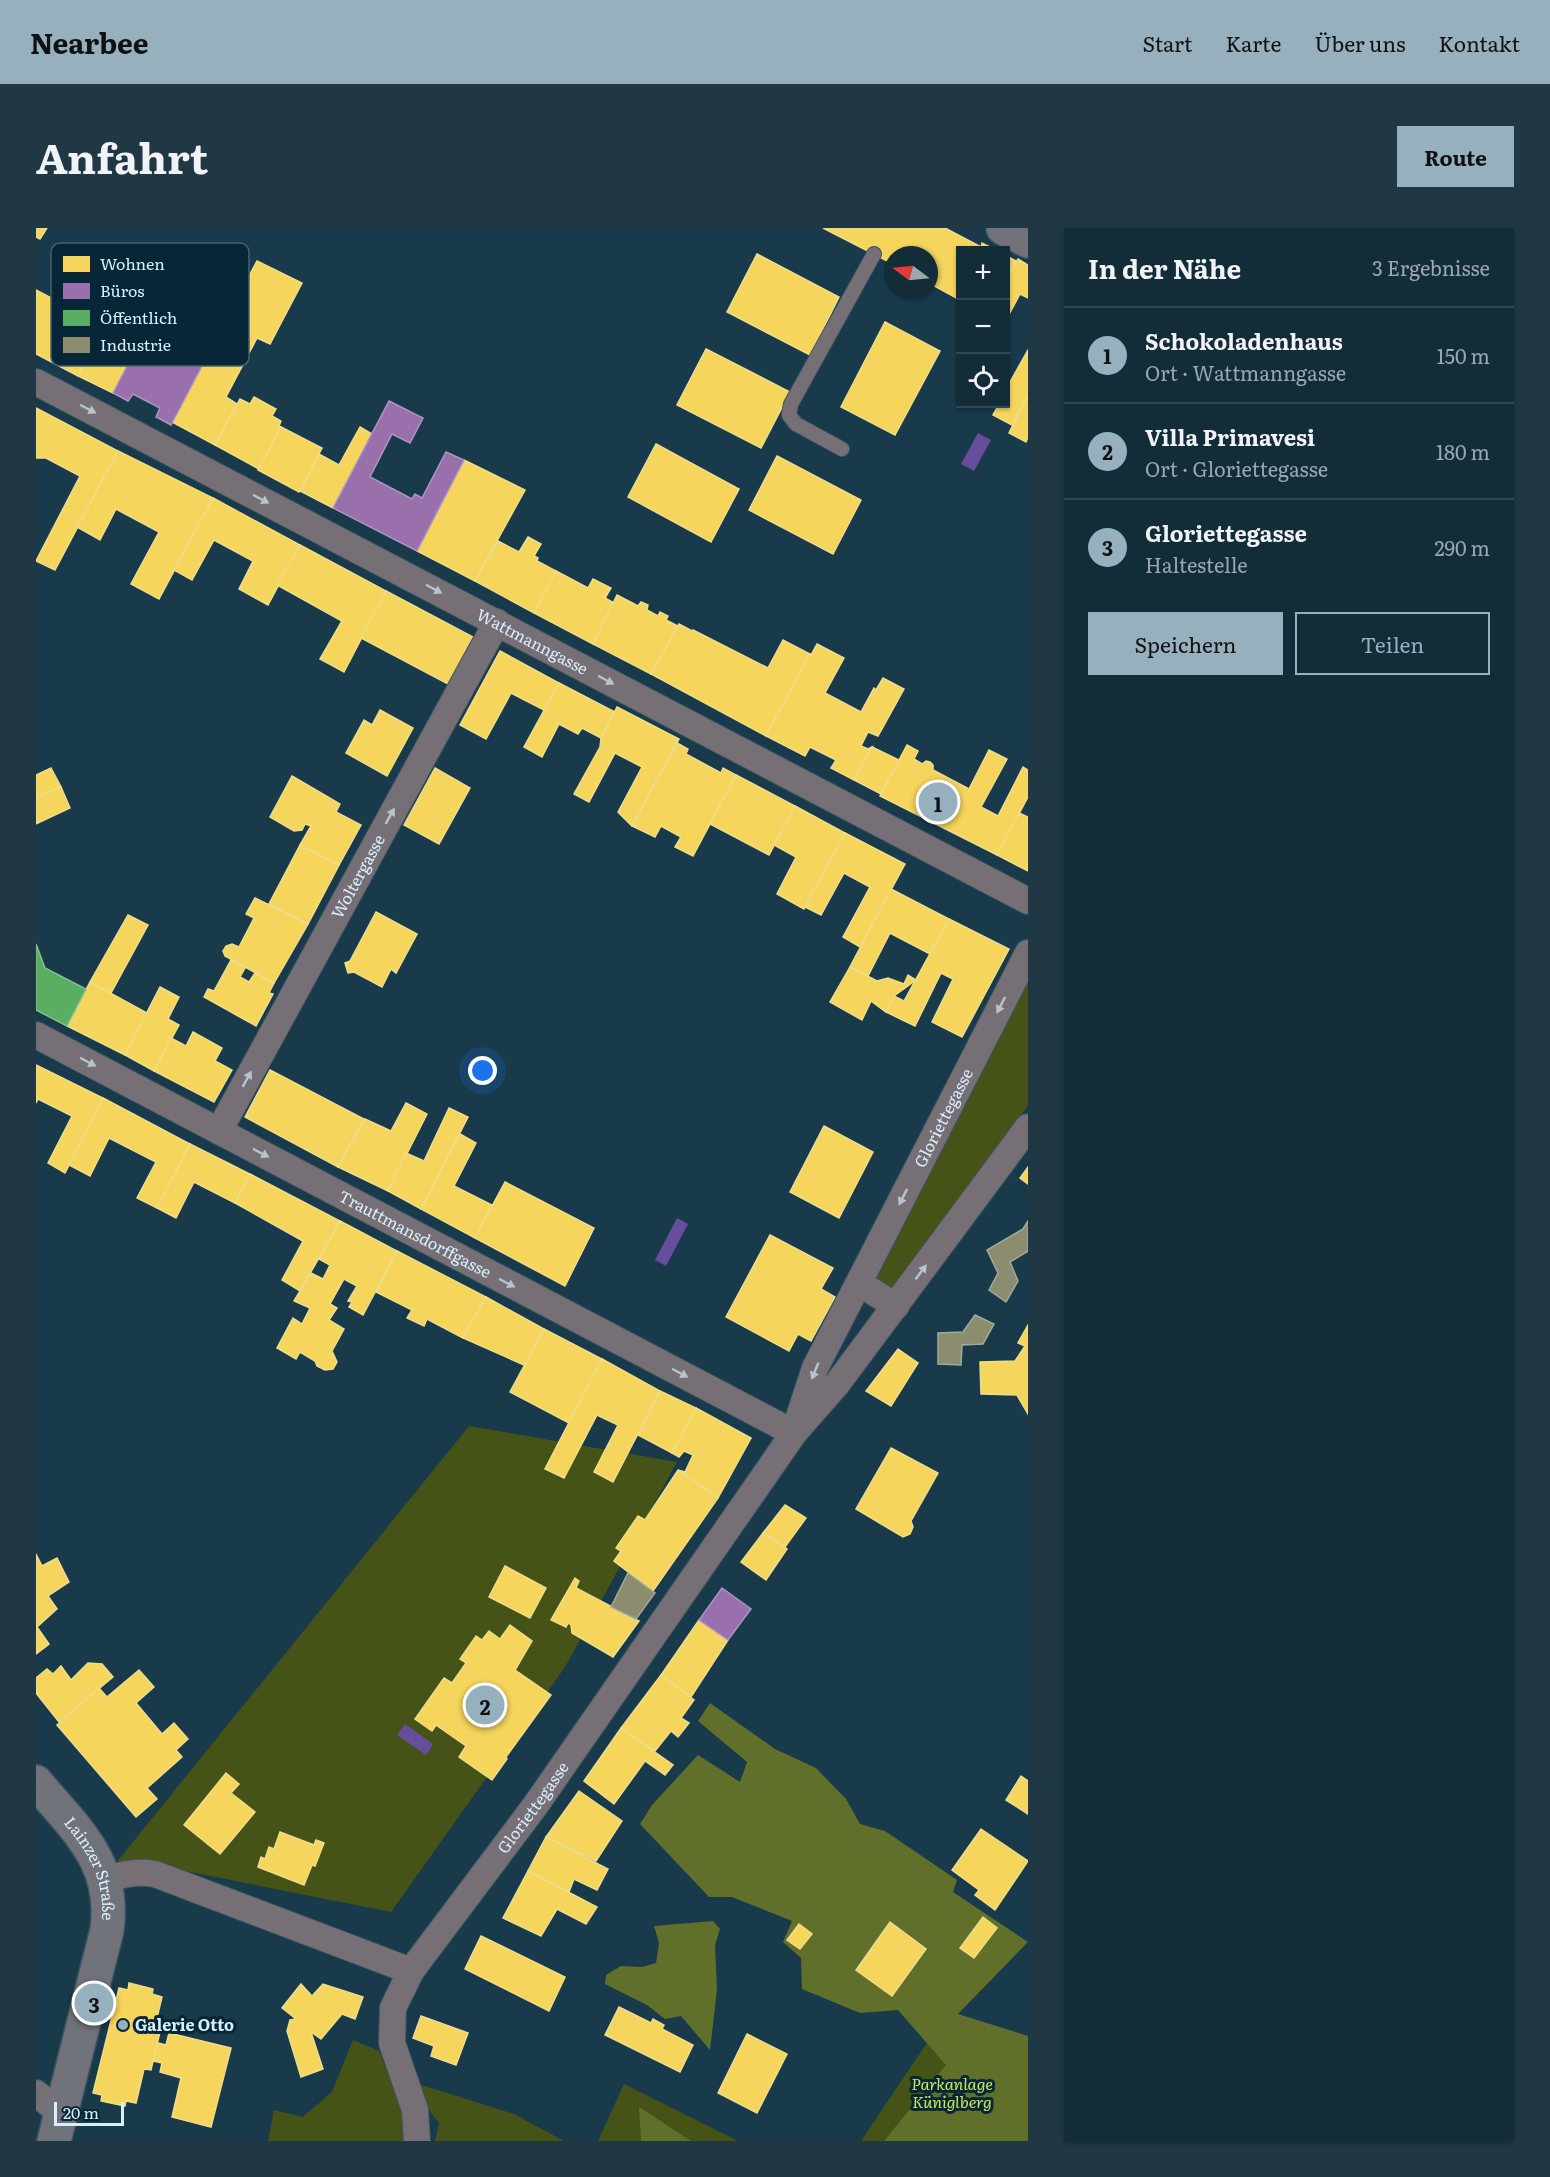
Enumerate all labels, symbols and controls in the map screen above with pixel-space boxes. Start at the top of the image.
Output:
text: Nearbee [30,21,149,63]
text: Start [1142,27,1193,58]
text: Karte [1226,27,1281,58]
text: Über uns [1314,27,1405,58]
text: Kontakt [1438,27,1520,58]
text: Anfahrt [36,125,208,187]
button: Route [1397,126,1514,187]
legend [51,243,249,366]
north arrow [884,246,938,300]
map controls [956,246,1010,408]
button: + [956,246,1010,300]
text: In der Nähe [1088,248,1241,287]
text: Wohnen [100,251,165,275]
text: 3 Ergebnisse [1372,252,1490,282]
text: Büros [100,278,144,302]
button: − [956,300,1010,354]
text: Öffentlich [100,305,178,329]
text: Schokoladenhaus [1145,324,1343,357]
text: Industrie [100,332,171,356]
text: 1 [1103,340,1112,370]
text: 150 m [1437,340,1490,370]
button: locate [956,354,1010,408]
text: Ort · Wattmanngasse [1145,357,1346,387]
one-way arrow [79,403,97,413]
text: Villa Primavesi [1145,420,1315,453]
text: 2 [1102,436,1113,466]
text: 180 m [1436,436,1490,466]
text: Ort · Gloriettegasse [1145,453,1328,483]
one-way arrow [252,494,269,504]
text: Gloriettegasse [1145,516,1307,549]
text: 3 [1102,532,1113,562]
text: 290 m [1434,532,1490,562]
text: Haltestelle [1145,549,1248,579]
one-way arrow [425,584,442,594]
street label: Wattmanngasse [473,602,593,680]
button: Speichern [1088,612,1283,675]
button: Teilen [1295,612,1490,675]
one-way arrow [598,675,615,685]
pin: 1 [918,780,958,824]
one-way arrow [385,808,396,824]
street label: Woltergasse [324,830,390,922]
one-way arrow [997,996,1006,1013]
your location [468,1056,497,1085]
one-way arrow [80,1057,97,1067]
street label: Gloriettegasse [907,1064,978,1171]
one-way arrow [242,1071,252,1088]
one-way arrow [252,1148,269,1158]
street label: Trauttmansdorffgasse [335,1183,496,1283]
one-way arrow [898,1189,908,1206]
one-way arrow [914,1264,926,1279]
one-way arrow [499,1278,516,1288]
one-way arrow [810,1362,819,1380]
one-way arrow [672,1368,689,1378]
pin: 2 [466,1682,504,1728]
street label: Gloriettegasse [490,1756,574,1858]
street label: Lainzer Straße [59,1811,121,1921]
pin: 3 [74,1980,114,2026]
place label: Galerie Otto [135,2012,234,2036]
marker: Galerie Otto [116,2018,130,2032]
park label: Parkanlage Küniglberg [911,2071,993,2113]
scale bar [54,2099,124,2126]
text: 20 m [63,2100,99,2124]

